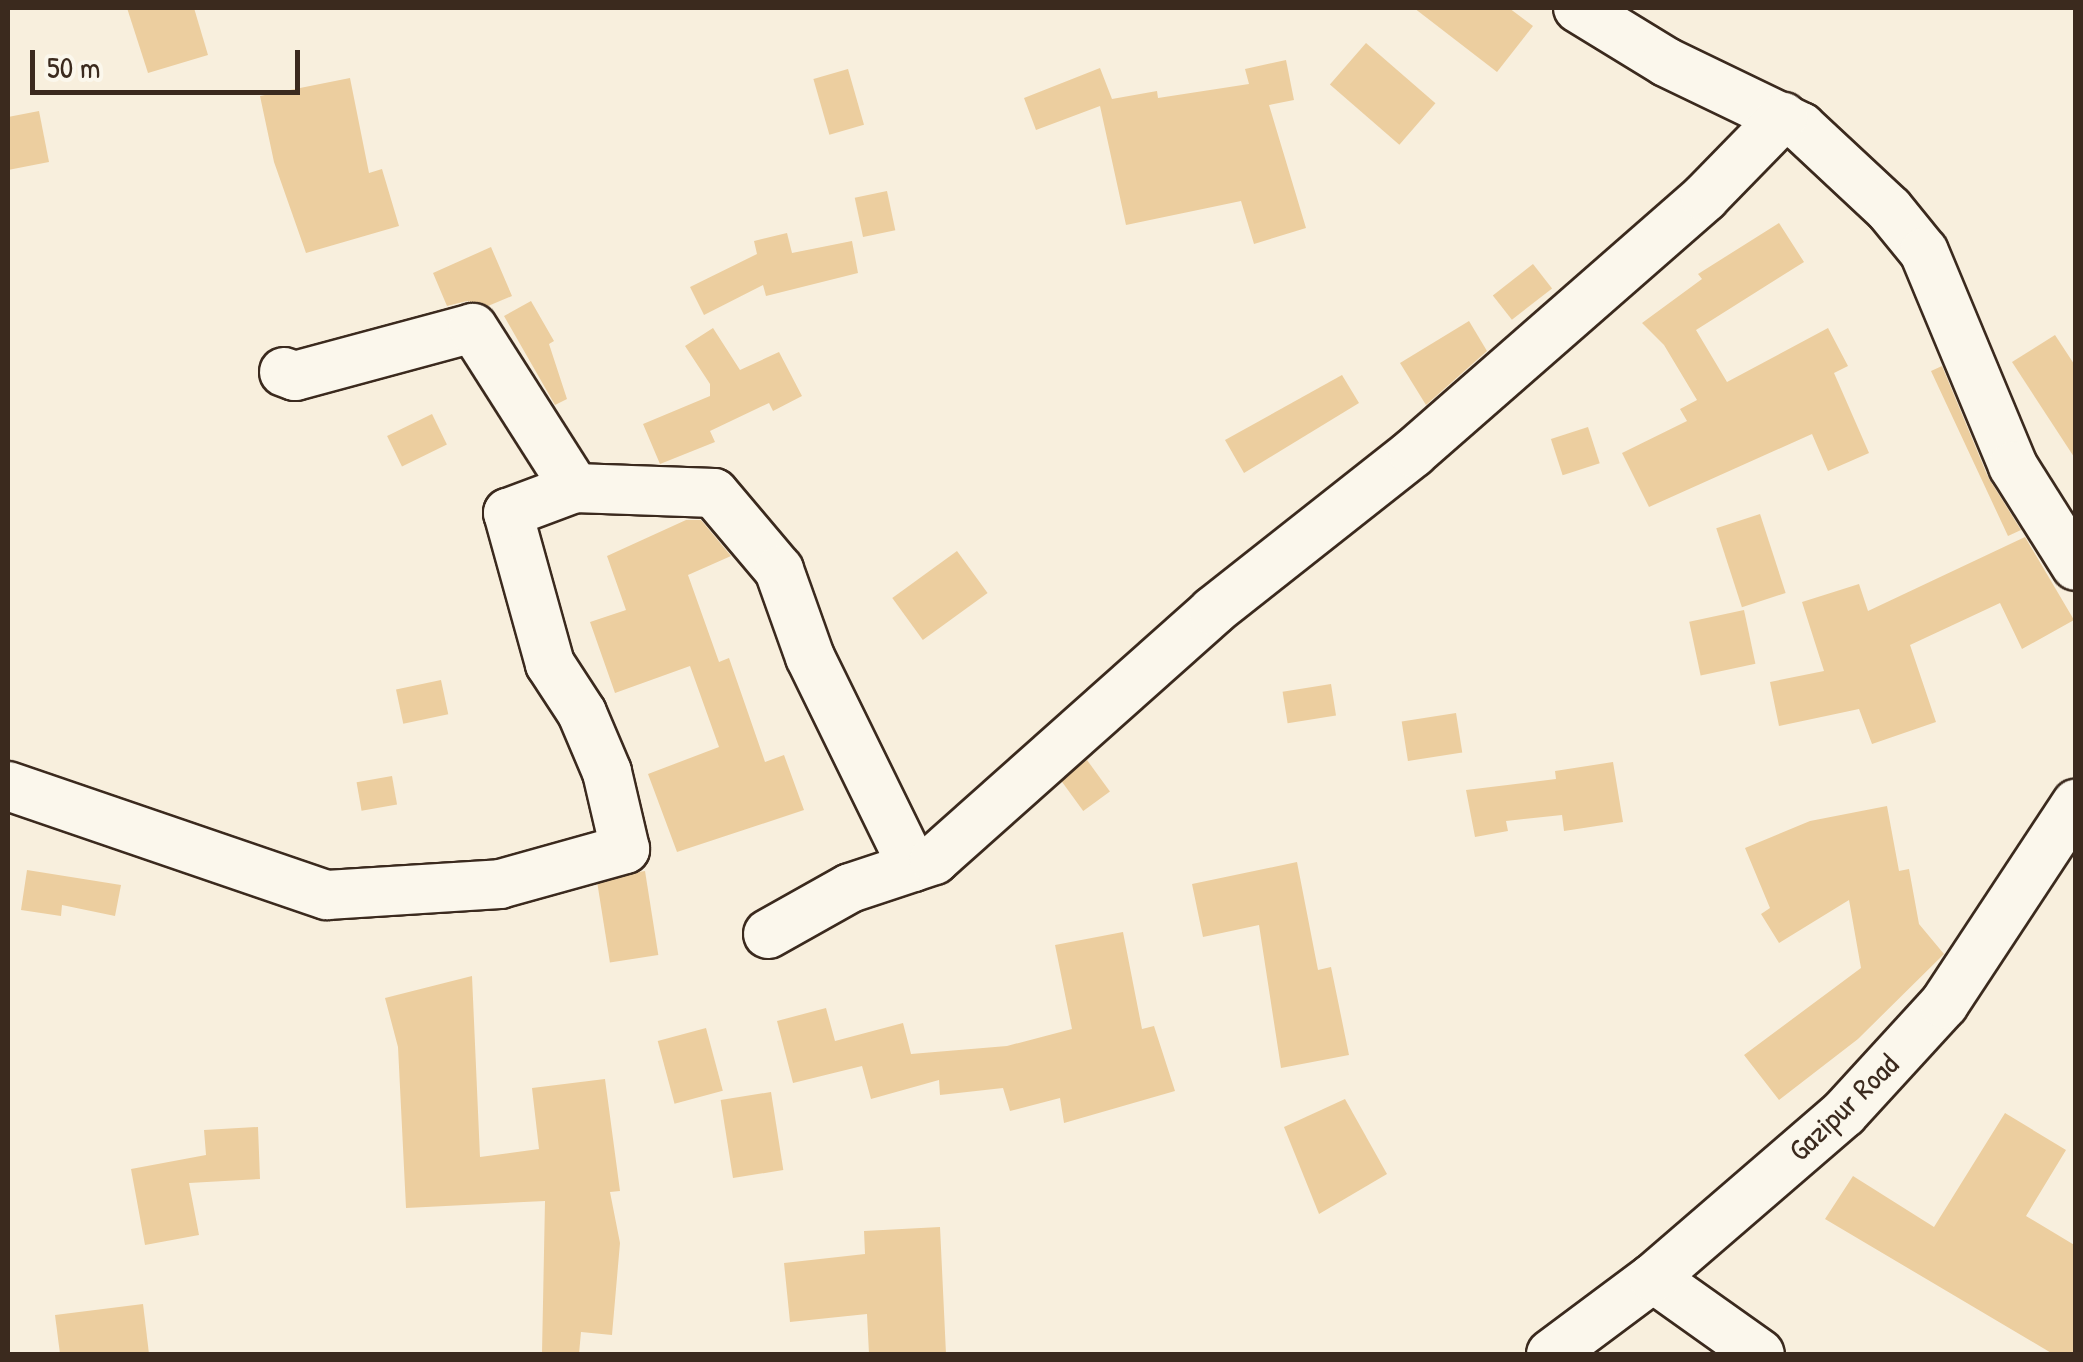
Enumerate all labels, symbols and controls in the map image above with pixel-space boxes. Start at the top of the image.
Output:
scale bar [35,30,305,92]
text: 50 m [47,47,100,87]
street label: Gazipur Road [1781,1046,1905,1168]

